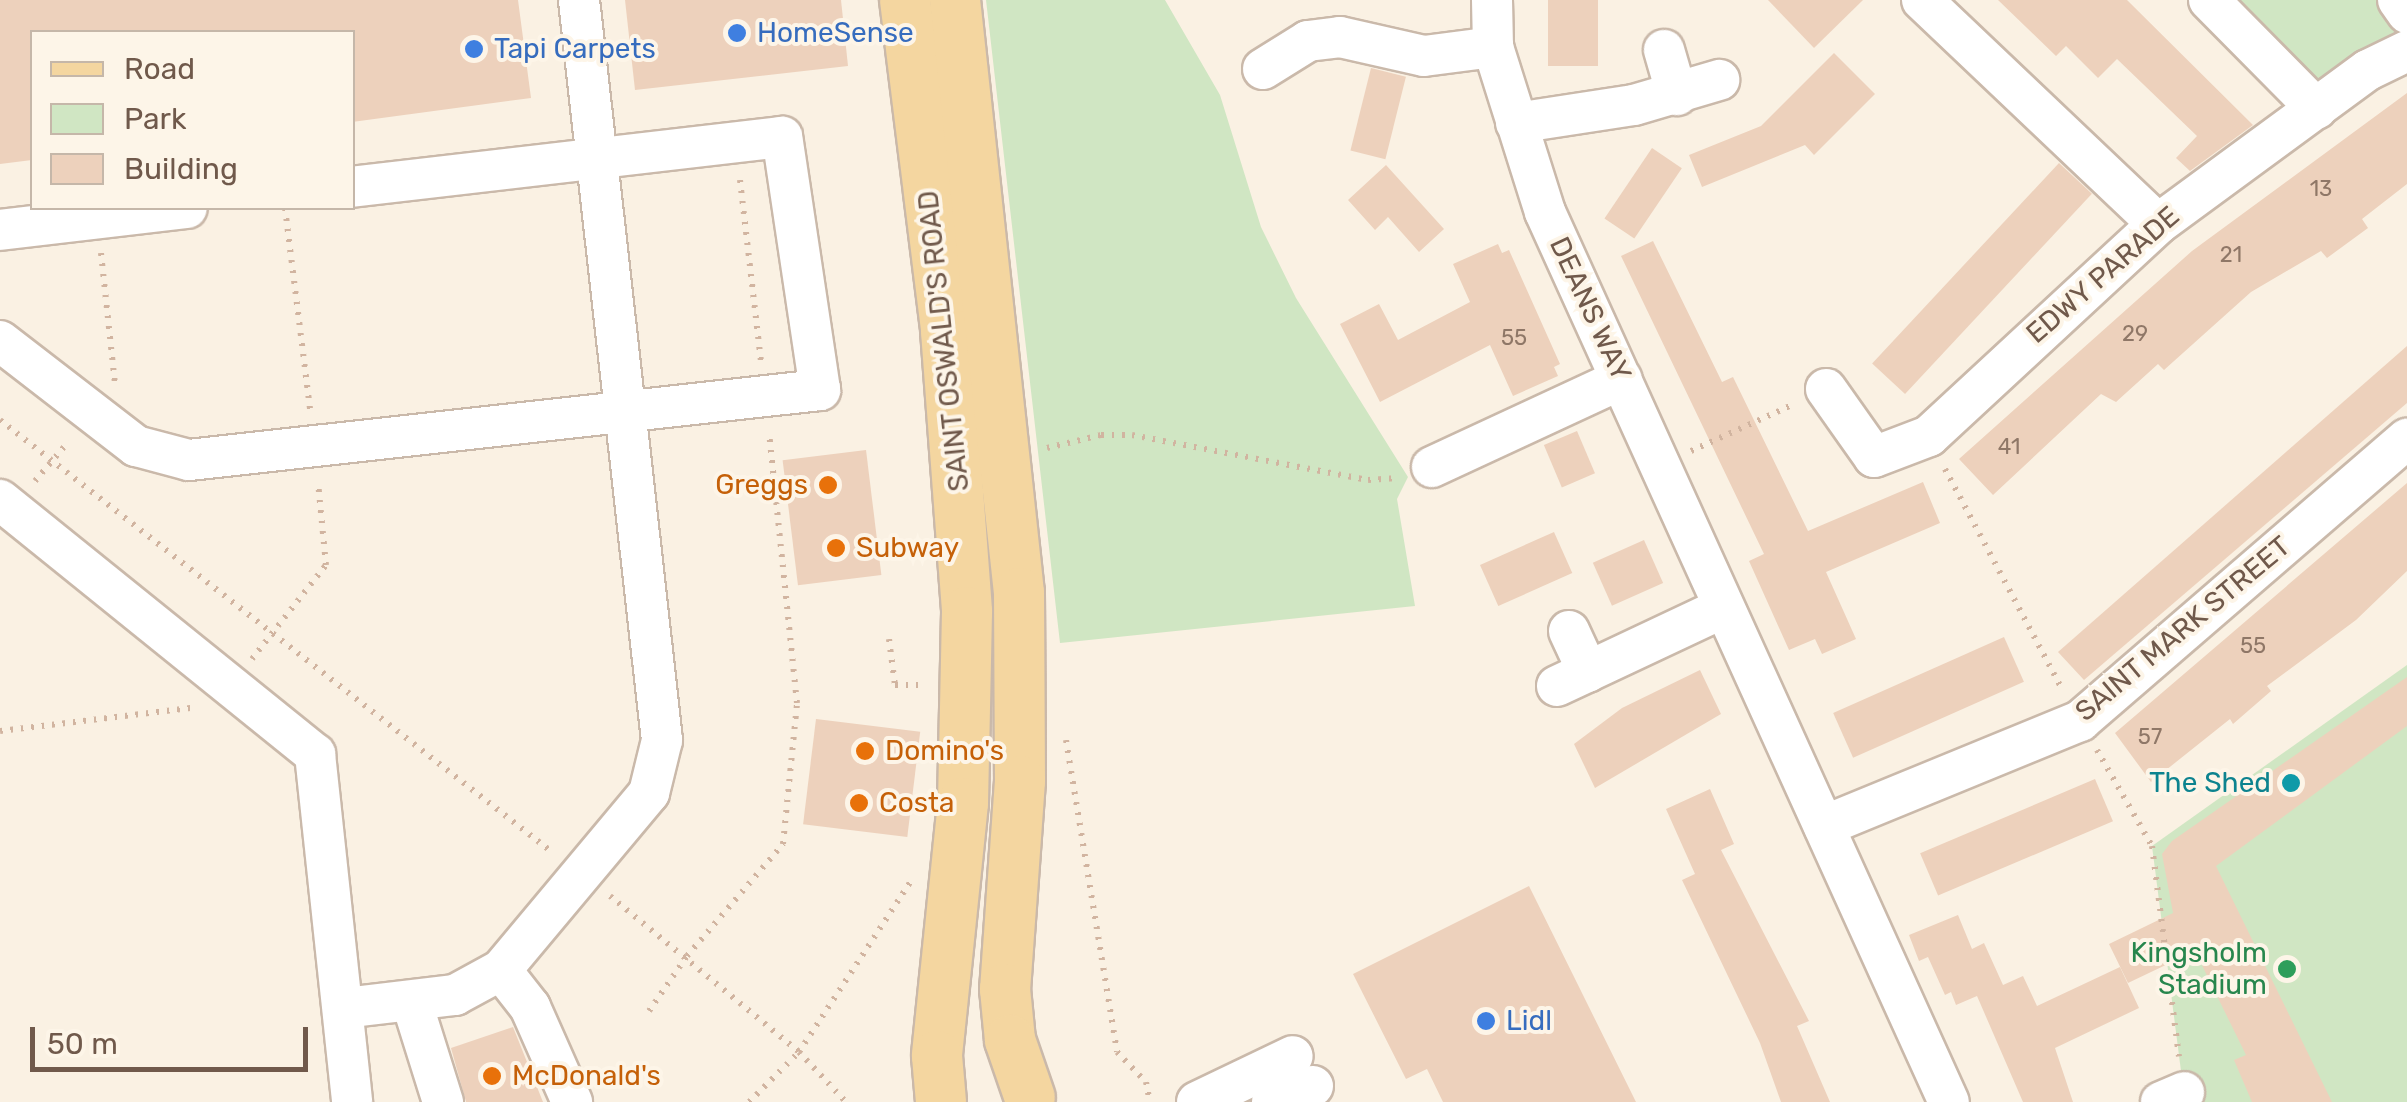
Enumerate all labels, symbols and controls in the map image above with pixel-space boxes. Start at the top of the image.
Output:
place label: HomeSense [757,16,914,50]
marker: HomeSense [726,22,748,44]
legend [30,30,355,210]
place label: Tapi Carpets [494,32,656,66]
marker: Tapi Carpets [463,38,485,60]
text: Road [124,51,195,87]
text: Park [124,101,186,137]
text: Building [124,151,238,187]
house number: 13 [2310,176,2332,202]
street label: SAINT OSWALD'S ROAD [911,189,977,493]
street label: EDWY PARADE [2019,199,2187,351]
street label: DEANS WAY [1542,232,1638,386]
house number: 21 [2220,242,2242,268]
house number: 29 [2122,321,2148,347]
house number: 55 [1501,325,1527,351]
house number: 41 [1998,434,2020,460]
place label: Greggs [715,468,808,502]
marker: Greggs [817,474,839,496]
street label: SAINT MARK STREET [2068,529,2298,729]
place label: Subway [856,531,959,565]
marker: Subway [825,537,847,559]
house number: 55 [2240,633,2266,659]
house number: 57 [2138,724,2162,750]
place label: Domino's [885,734,1004,768]
marker: Domino's [854,740,876,762]
place label: The Shed [2149,766,2271,800]
marker: The Shed [2280,772,2302,794]
place label: Costa [879,786,954,820]
marker: Costa [848,792,870,814]
place label: Kingsholm Stadium [2131,936,2267,1002]
marker: Kingsholm Stadium [2276,958,2298,980]
place label: Lidl [1506,1004,1552,1038]
scale bar [35,1007,312,1069]
marker: Lidl [1475,1010,1497,1032]
text: 50 m [47,1026,118,1062]
place label: McDonald's [512,1059,661,1093]
marker: McDonald's [481,1065,503,1087]

